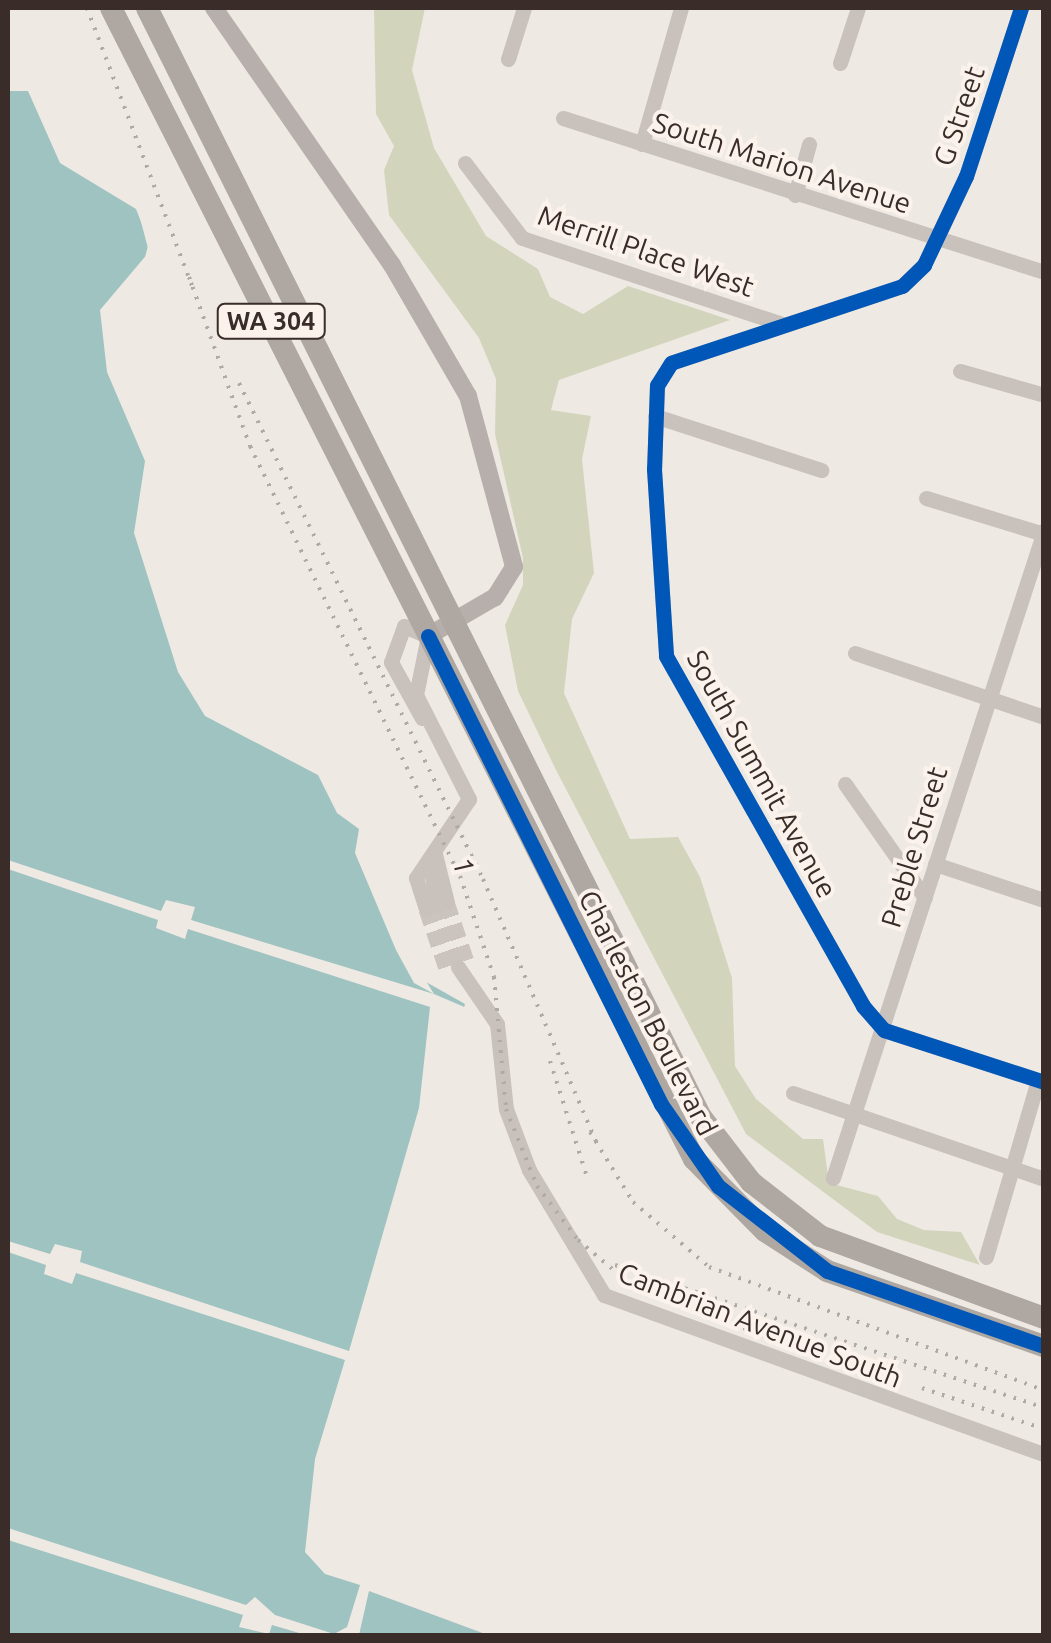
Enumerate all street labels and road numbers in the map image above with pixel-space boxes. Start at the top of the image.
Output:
street label: G Street [926,62,992,170]
street label: South Marion Avenue [649,105,915,221]
street label: Merrill Place West [534,198,758,304]
road number: WA 304 [216,301,326,341]
street label: South Summit Avenue [680,644,844,904]
street label: Preble Street [874,762,954,932]
street label: 1 [446,855,482,877]
street label: Charleston Boulevard [572,885,724,1141]
street label: Cambrian Avenue South [613,1255,907,1395]

